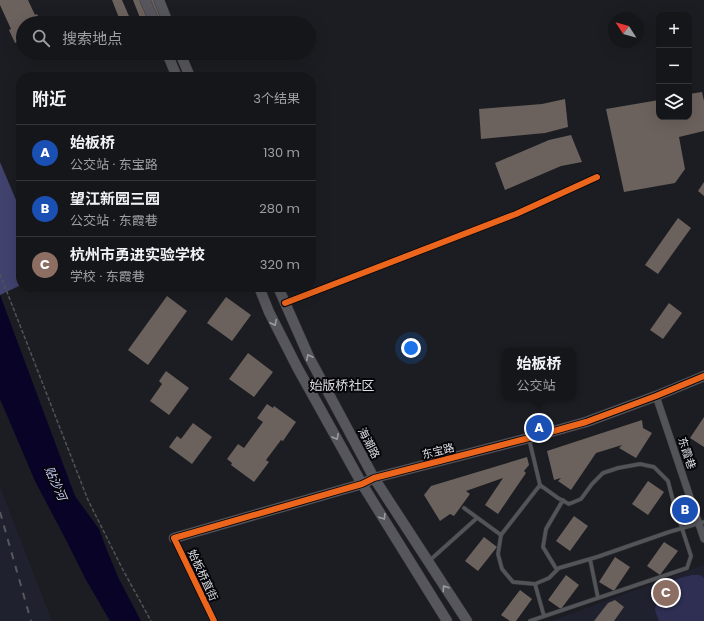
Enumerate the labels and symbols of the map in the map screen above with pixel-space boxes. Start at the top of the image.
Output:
north arrow [608,12,644,48]
one-way arrow [270,319,277,326]
your location [401,338,421,358]
one-way arrow [306,354,314,361]
district label: 始版桥社区 [309,376,375,395]
pin: A [526,413,552,443]
street label: 海潮路 [354,425,384,461]
one-way arrow [331,433,339,440]
street label: 东霞巷 [674,435,700,471]
street label: 东宝路 [420,439,456,463]
water label: 贴沙河 [41,463,72,505]
pin: B [672,495,698,525]
one-way arrow [378,513,385,520]
street label: 始板桥直街 [184,547,222,603]
pin: C [653,578,679,608]
one-way arrow [443,585,450,592]

